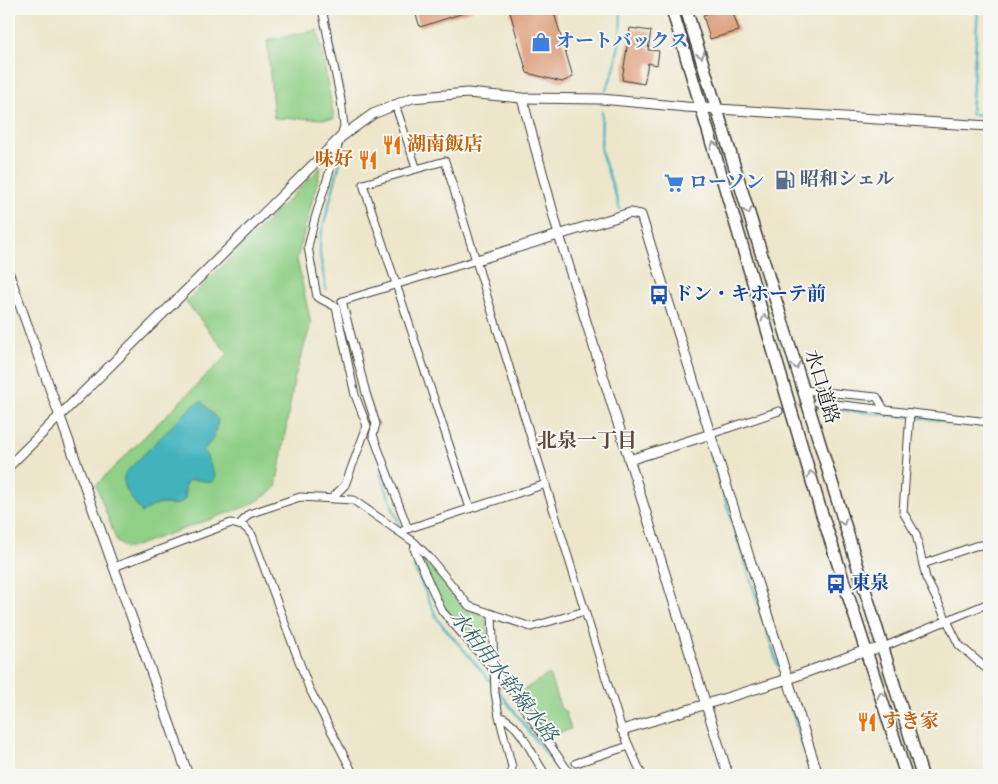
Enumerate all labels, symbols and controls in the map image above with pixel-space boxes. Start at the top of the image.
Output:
place label: オートバックス [556,30,688,54]
shop icon: オートバックス [530,31,552,53]
one-way arrow [695,51,705,59]
place label: 湖南飯店 [407,133,483,157]
restaurant icon: 湖南飯店 [381,134,403,156]
one-way arrow [709,142,719,150]
place label: 味好 [315,148,353,172]
restaurant icon: 味好 [357,149,379,171]
place label: 昭和シェル [800,168,895,192]
fuel station icon: 昭和シェル [774,169,796,191]
place label: ローソン [689,171,764,195]
supermarket icon: ローソン [663,172,685,194]
one-way arrow [743,206,753,214]
place label: ドン・キホーテ前 [674,283,826,307]
bus stop icon: ドン・キホーテ前 [648,284,670,306]
one-way arrow [760,314,770,323]
street label: 水口道路 [798,347,844,427]
one-way arrow [790,361,800,370]
district label: 北泉一丁目 [537,429,637,454]
one-way arrow [806,470,816,478]
one-way arrow [838,517,848,525]
place label: 東泉 [851,572,889,596]
bus stop icon: 東泉 [825,573,847,595]
water label: 水柏用水幹線水路 [444,606,563,749]
one-way arrow [877,692,887,700]
place label: すき家 [882,710,939,734]
restaurant icon: すき家 [856,711,878,733]

